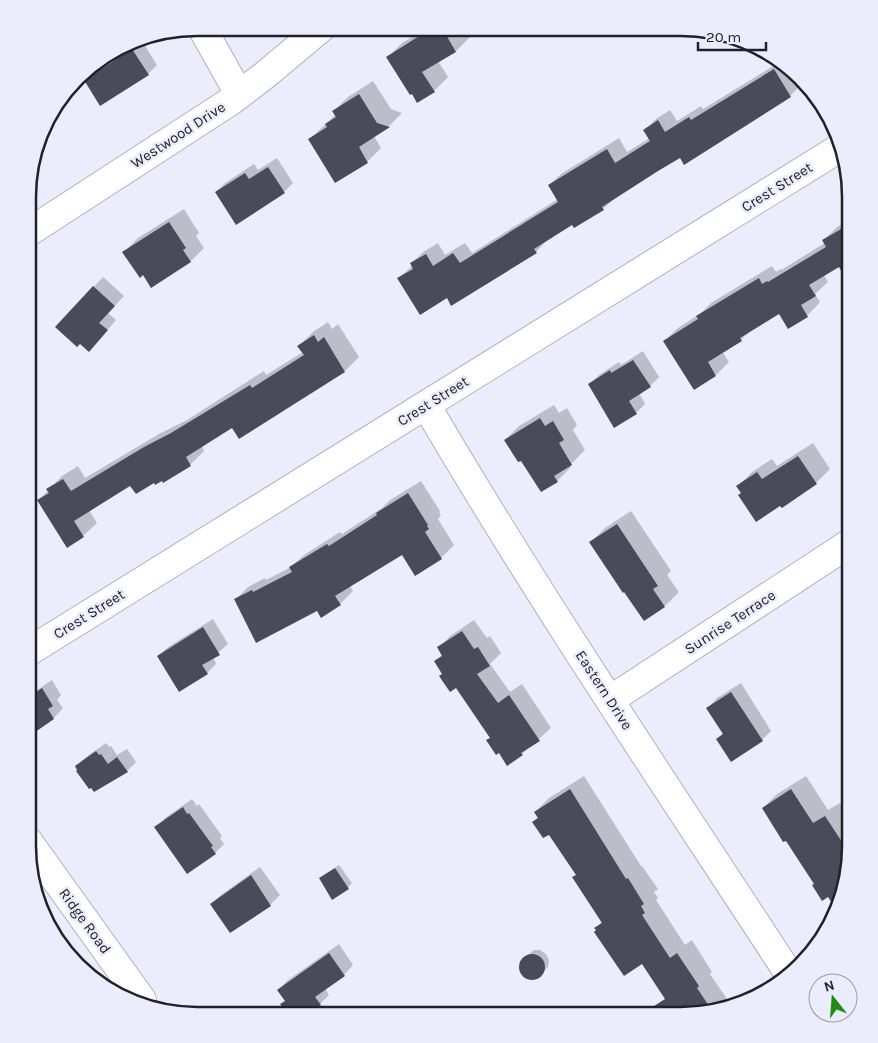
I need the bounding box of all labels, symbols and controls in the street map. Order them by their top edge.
scale bar [698,20,766,52]
text: 20 m [706,28,741,46]
street label: Westwood Drive [127,98,229,172]
street label: Crest Street [738,158,816,216]
street label: Crest Street [394,372,472,430]
street label: Crest Street [50,585,128,643]
street label: Sunrise Terrace [681,586,779,658]
street label: Eastern Drive [572,647,636,733]
street label: Ridge Road [55,885,115,957]
north arrow [808,973,858,1023]
text: N [822,976,837,996]

